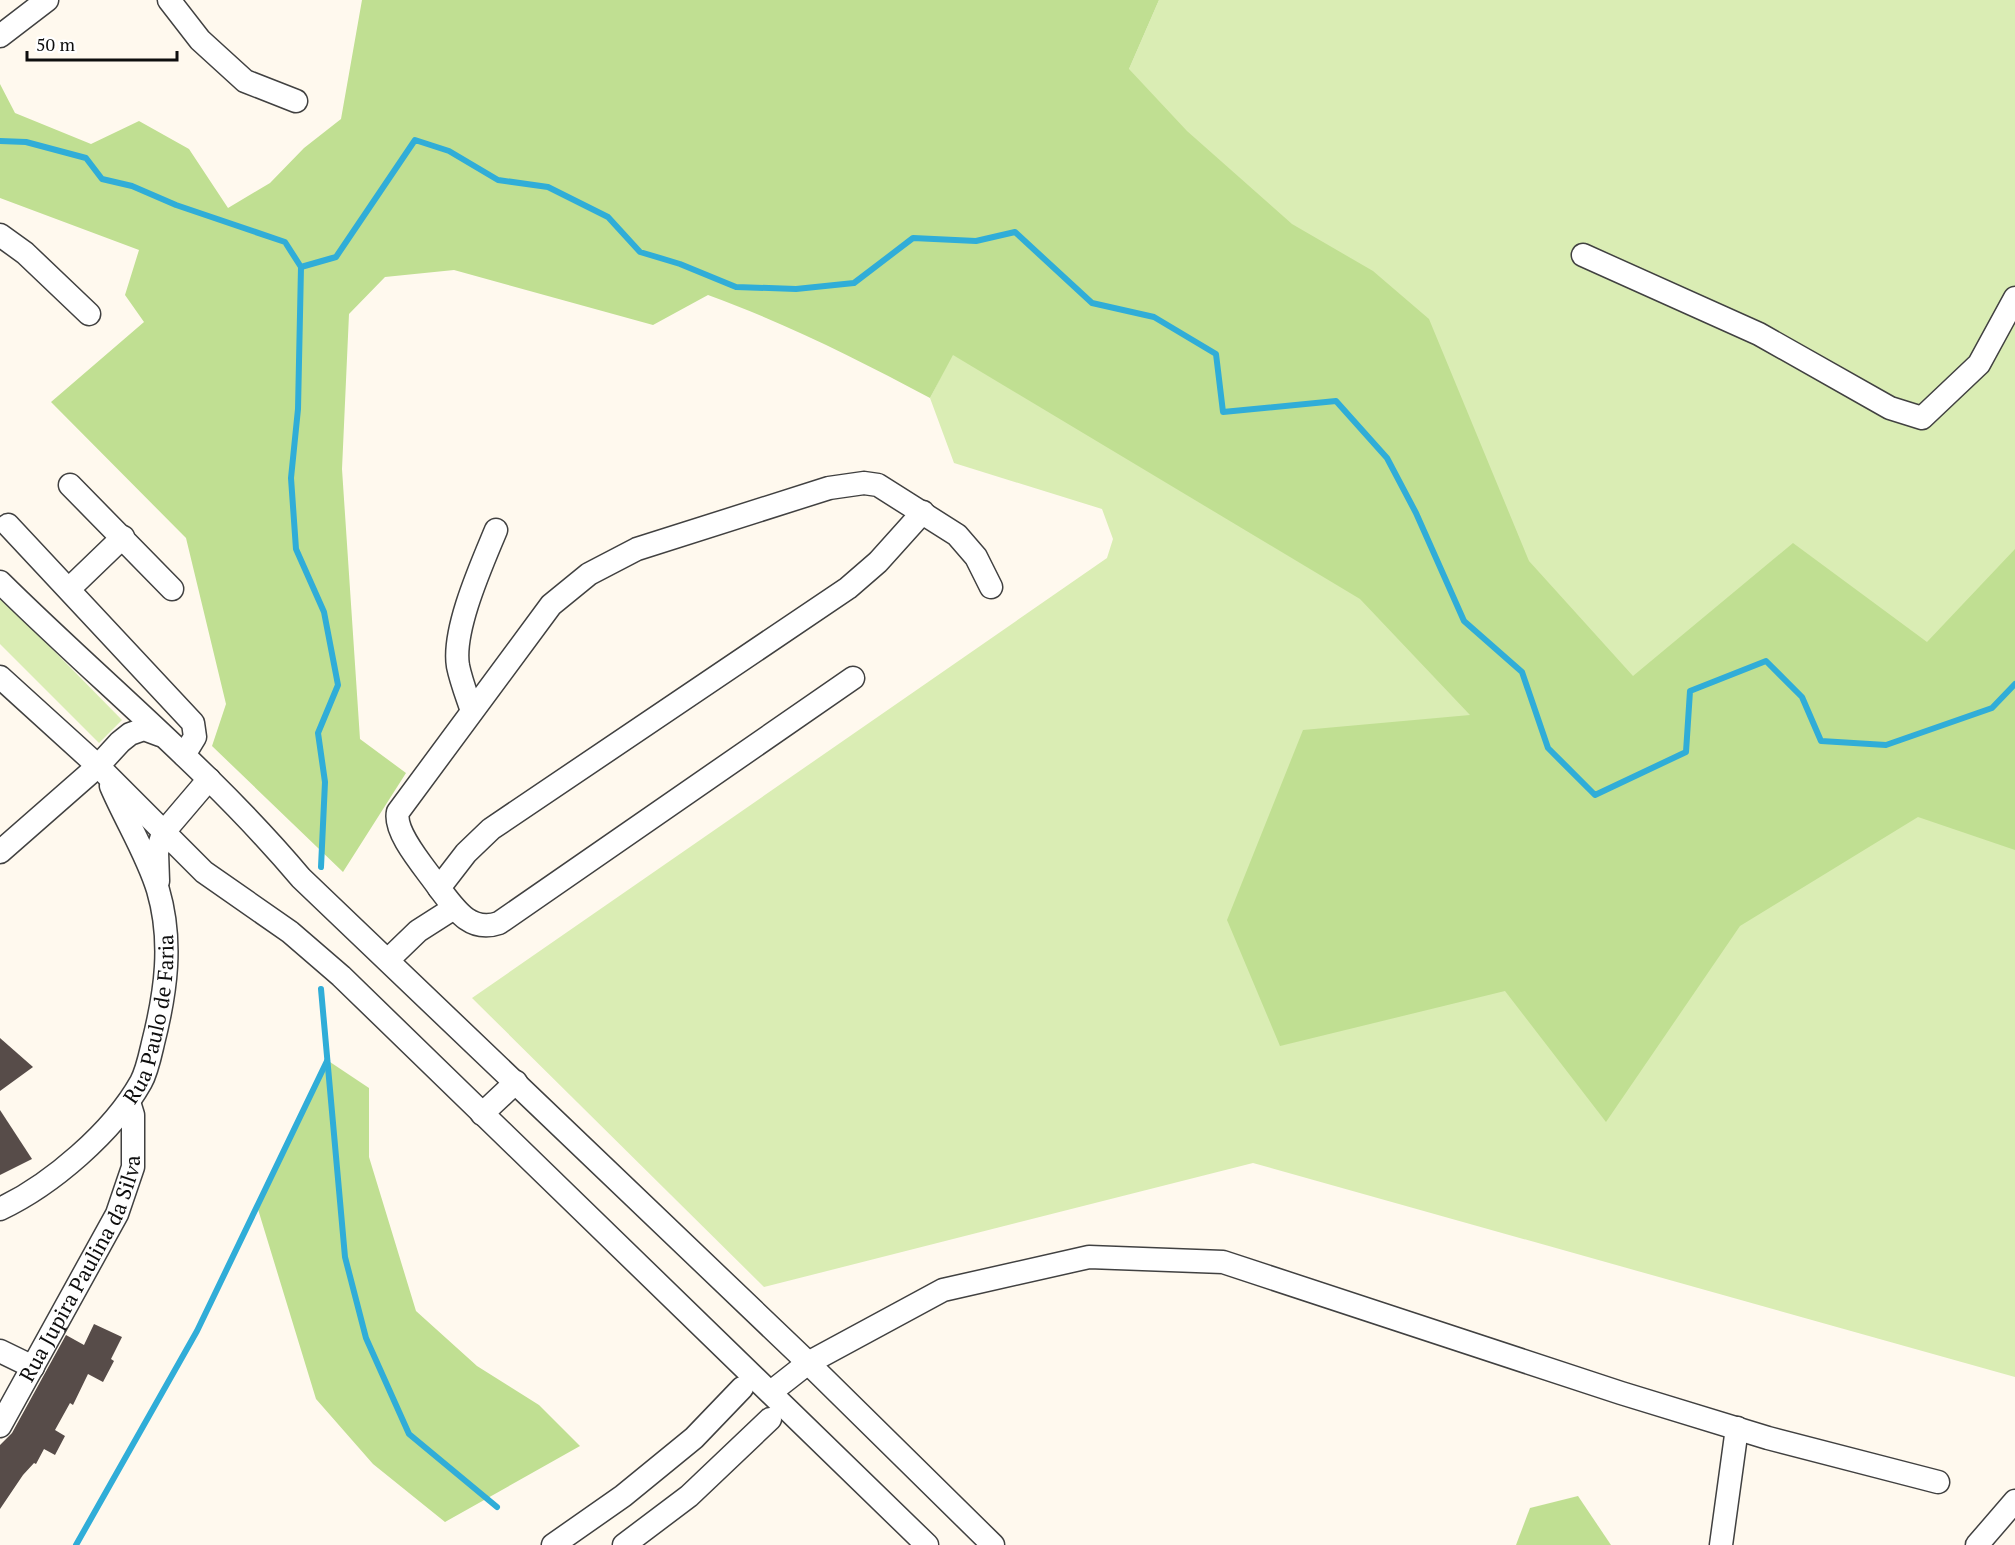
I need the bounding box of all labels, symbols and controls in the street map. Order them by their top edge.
scale bar [27,24,177,62]
text: 50 m [36,32,76,56]
street label: Rua Paulo de Faria [116,933,179,1109]
street label: Rua Jupira Paulina da Silva [12,1155,146,1386]

